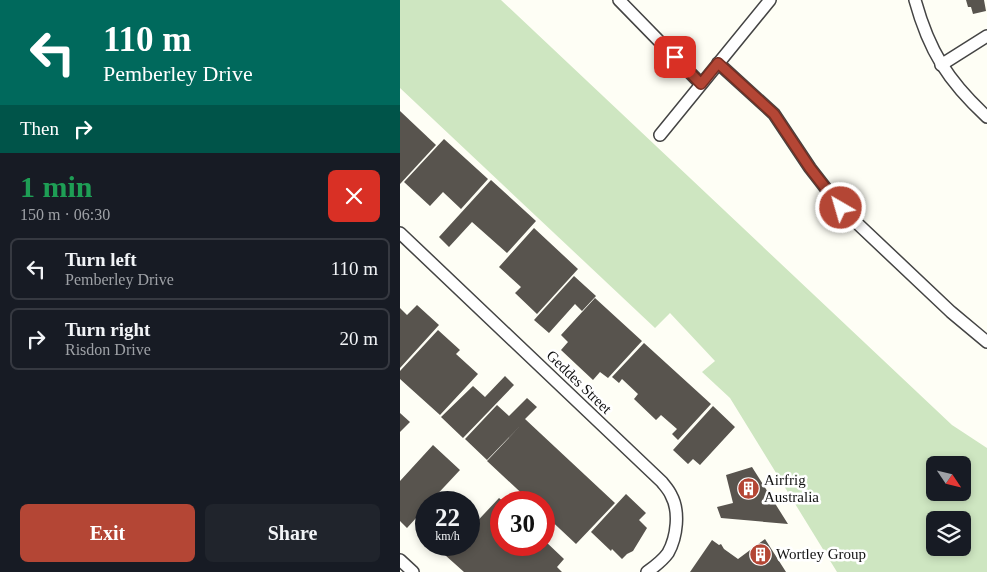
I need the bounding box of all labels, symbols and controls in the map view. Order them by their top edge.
icon: left [20,20,85,85]
text: 110 m [103,20,191,59]
pin [654,36,696,78]
icon: arrive [661,43,689,71]
text: Pemberley Drive [103,61,253,86]
icon: right [69,115,97,143]
text: Then [20,118,59,139]
text: 1 min [20,170,93,203]
button: close [328,170,380,222]
position arrow [814,181,866,233]
text: 150 m · 06:30 [20,206,110,223]
text: Turn left [65,249,137,270]
icon: left [22,255,50,283]
text: 110 m [331,258,378,279]
text: Pemberley Drive [65,271,174,288]
text: Turn right [65,319,150,340]
icon: right [22,325,50,353]
text: 20 m [339,328,378,349]
text: Risdon Drive [65,341,151,358]
street label: Geddes Street [543,347,615,417]
north arrow [926,456,971,501]
map controls [926,456,971,556]
place label: Airfrig Australia [764,472,819,505]
building icon: Airfrig Australia [736,477,760,501]
speed limit sign: 30 [490,491,555,556]
button: Exit [20,504,195,562]
button: Share [205,504,380,562]
text: 22 [435,504,460,531]
button: layers [926,511,971,556]
text: km/h [435,529,460,543]
building icon: Wortley Group [748,542,772,566]
place label: Wortley Group [776,546,866,562]

